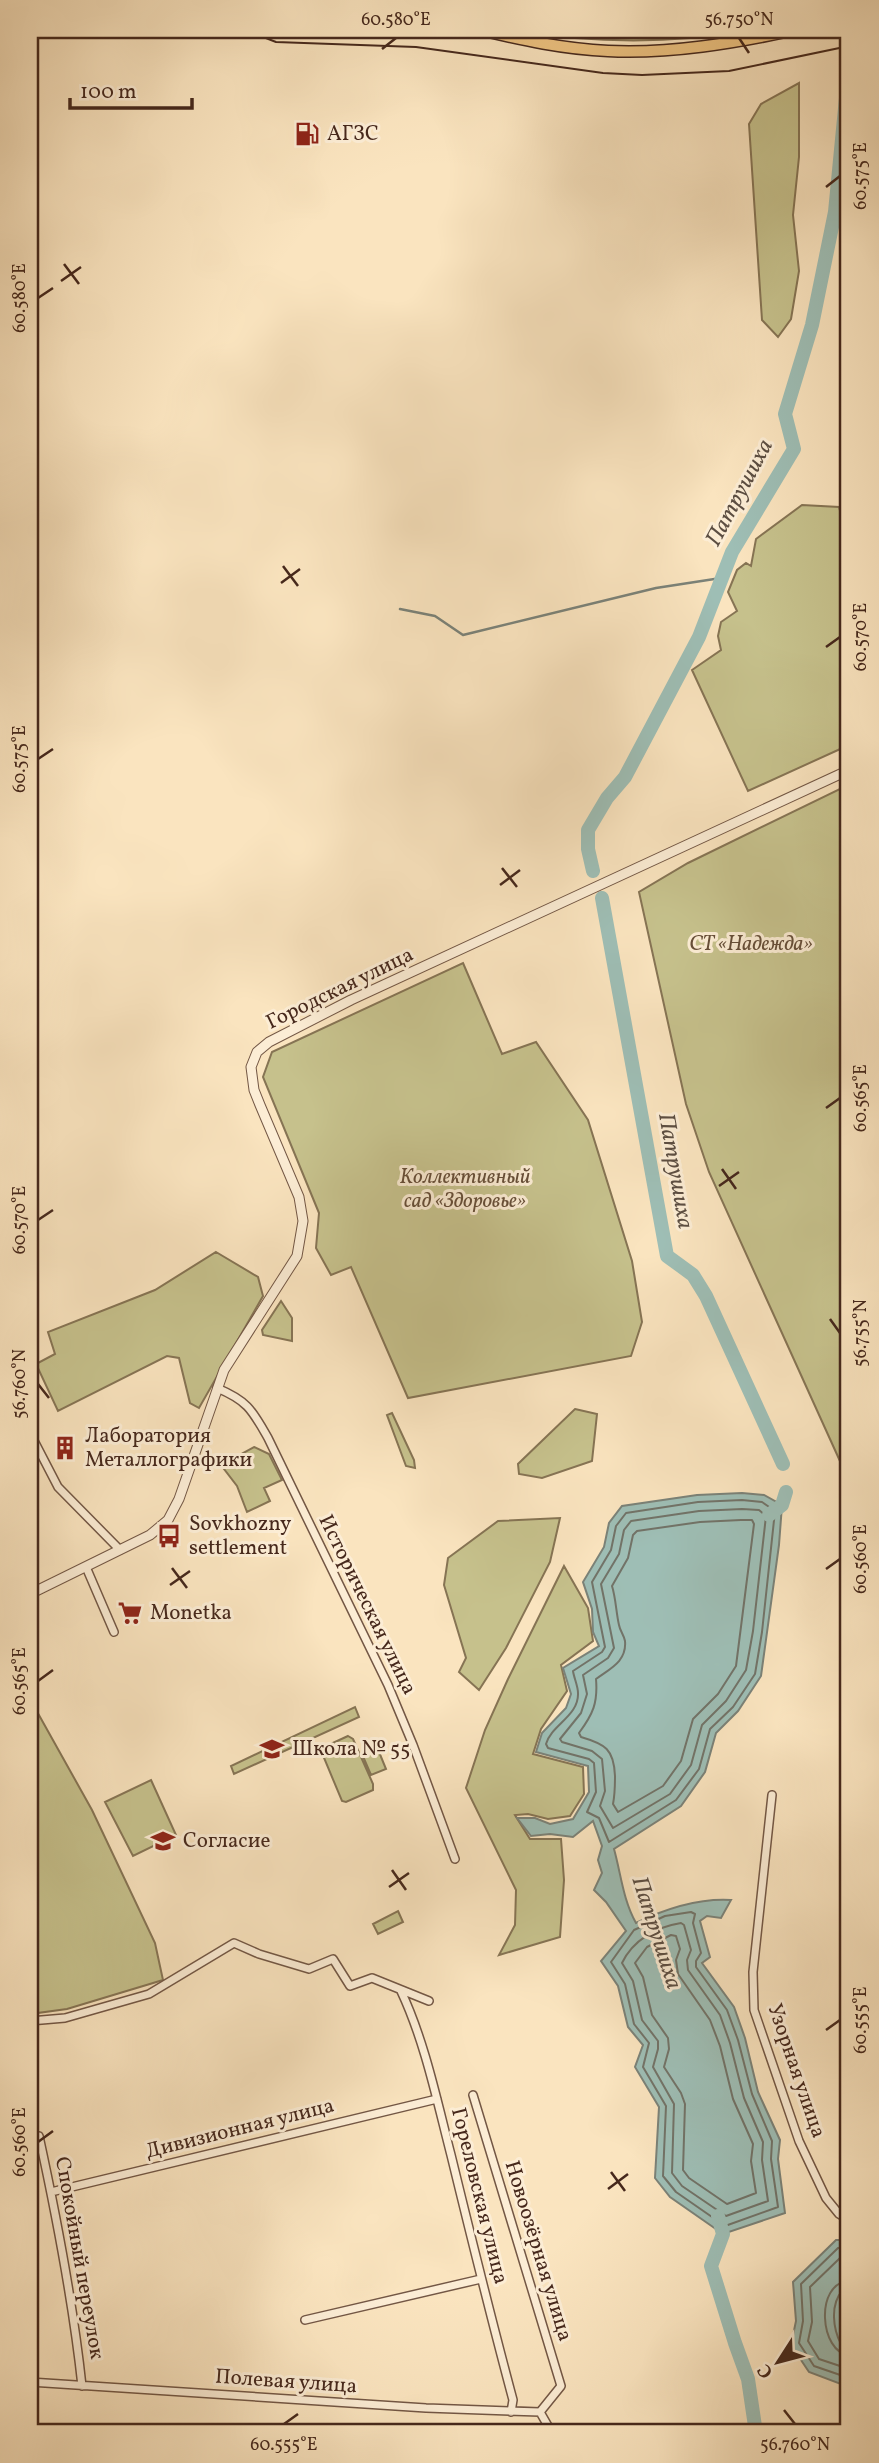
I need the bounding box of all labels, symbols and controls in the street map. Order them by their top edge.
text: 60.580°E [361,8,431,33]
text: 56.750°N [704,8,774,33]
scale bar [70,66,192,110]
text: 100 m [80,78,137,107]
fuel station icon: АГЗС [293,120,321,148]
place label: АГЗС [327,120,379,149]
text: 60.575°E [849,142,874,210]
text: 60.580°E [8,263,33,333]
water label: Патрушиха [698,434,782,552]
text: 60.570°E [849,603,874,671]
text: 60.575°E [8,725,33,793]
park label: СТ «Надежда» [689,930,813,959]
street label: Городская улица [261,941,419,1037]
text: 60.565°E [849,1064,874,1132]
water label: Патрушиха [649,1111,701,1231]
park label: Коллективный сад «Здоровье» [399,1163,531,1216]
text: 60.570°E [8,1186,33,1254]
text: 56.755°N [849,1299,874,1367]
text: 56.760°N [8,1349,33,1419]
place label: Лаборатория Металлографики [85,1422,252,1475]
building icon: Лаборатория Металлографики [51,1434,79,1462]
place label: Sovkhozny settlement [189,1510,292,1563]
street label: Историческая улица [311,1510,423,1700]
bus stop icon: Sovkhozny settlement [155,1522,183,1550]
text: 60.560°E [849,1524,874,1594]
supermarket icon: Monetka [116,1599,144,1627]
place label: Monetka [150,1599,232,1628]
text: 60.565°E [8,1647,33,1715]
school or university icon: Школа № 55 [258,1735,286,1763]
place label: Школа № 55 [292,1735,410,1764]
school or university icon: Согласие [149,1827,177,1855]
place label: Согласие [183,1827,271,1856]
water label: Патрушиха [623,1872,689,1994]
text: 60.555°E [849,1986,874,2054]
street label: Узорная улица [759,2000,833,2142]
street label: Дивизионная улица [143,2092,337,2166]
street label: Гореловская улица [443,2105,515,2287]
text: 60.560°E [8,2107,33,2177]
street label: Спокойный переулок [47,2155,111,2361]
street label: Новоозёрная улица [497,2157,579,2345]
north arrow [742,2326,812,2396]
text: С [752,2358,780,2383]
street label: Полевая улица [214,2363,358,2401]
text: 60.555°E [250,2433,318,2458]
text: 56.760°N [760,2433,830,2458]

